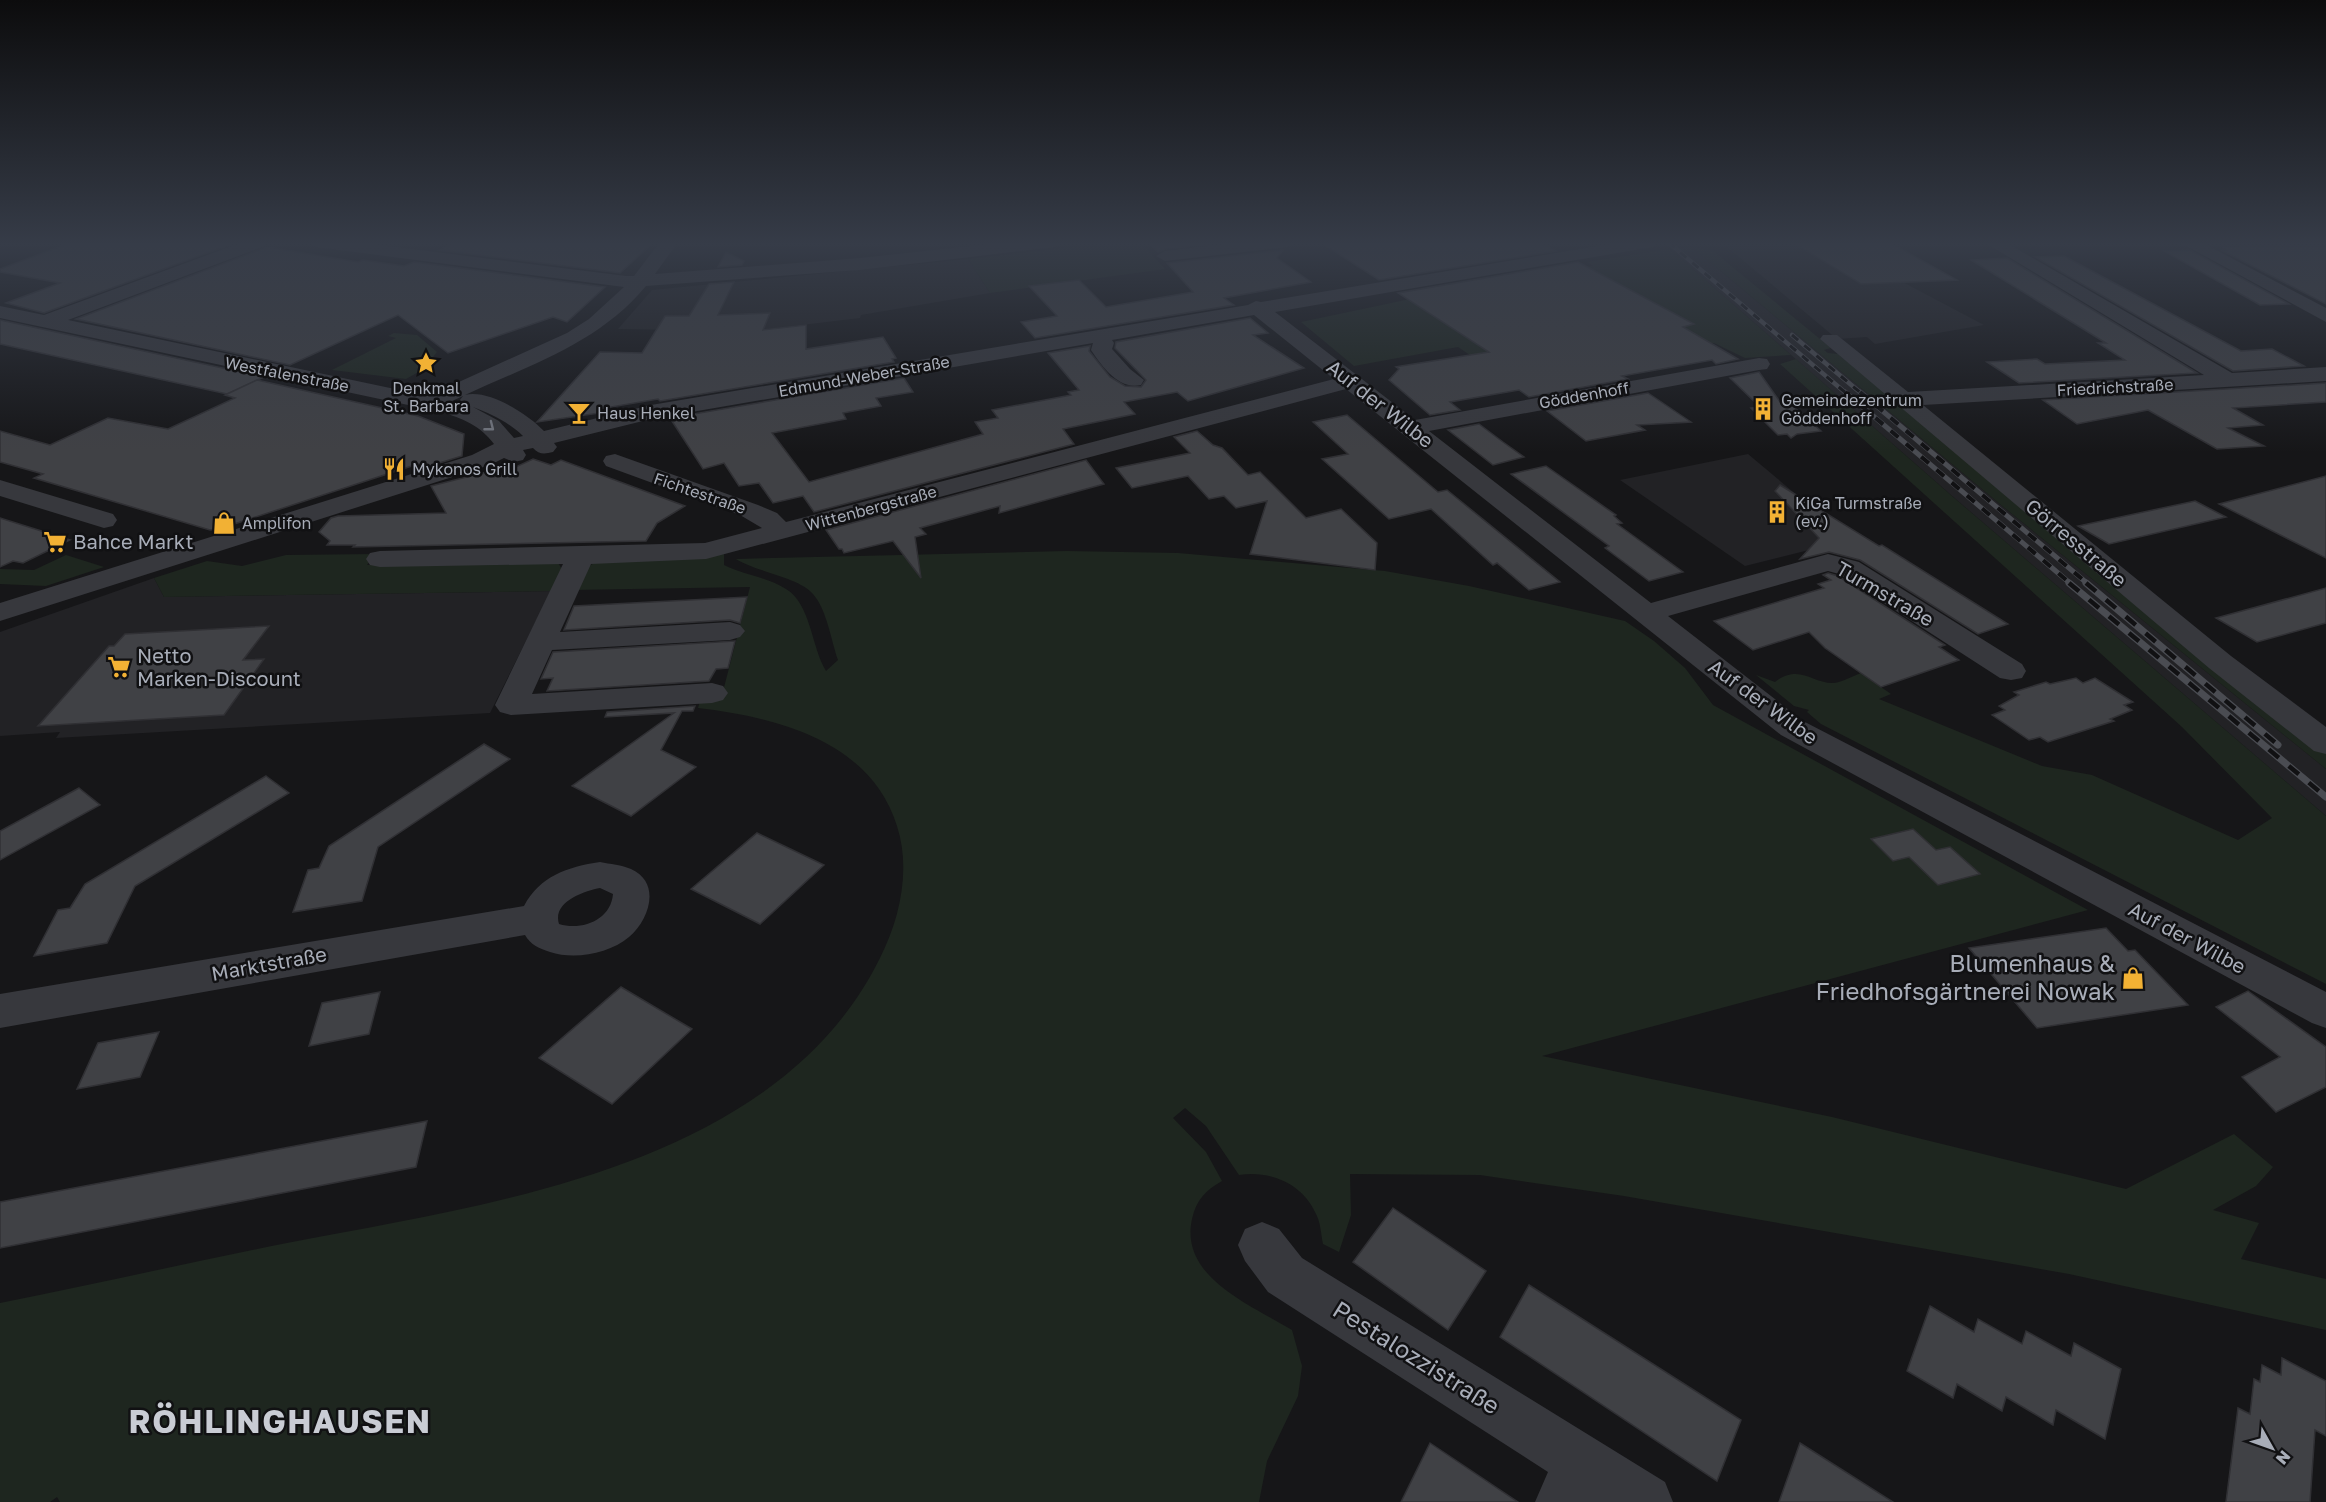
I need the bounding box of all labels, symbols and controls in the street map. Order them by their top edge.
place icon: Denkmal St. Barbara [413,350,439,376]
street label: Edmund-Weber-Straße [777,351,951,401]
street label: Westfalenstraße [223,352,351,396]
street label: Auf der Wilbe [1322,354,1439,452]
street label: Friedrichstraße [2056,374,2174,400]
street label: Göddenhoff [1538,377,1631,413]
place label: Denkmal St. Barbara [383,378,469,416]
place label: Gemeindezentrum Göddenhoff [1781,390,1922,428]
building icon: Gemeindezentrum Göddenhoff [1750,396,1776,422]
bar icon: Haus Henkel [566,400,592,426]
place label: Haus Henkel [597,403,695,423]
one-way arrow [483,420,494,431]
restaurant icon: Mykonos Grill [381,456,407,482]
place label: Mykonos Grill [412,459,517,479]
street label: Fichtestraße [651,468,749,518]
street label: Wittenbergstraße [803,481,939,535]
place label: KiGa Turmstraße (ev.) [1795,493,1922,531]
street label: Görresstraße [2021,493,2132,591]
building icon: KiGa Turmstraße (ev.) [1764,499,1790,525]
shop icon: Amplifon [211,510,237,536]
place label: Amplifon [242,513,311,533]
supermarket icon: Bahce Markt [42,529,68,555]
place label: Bahce Markt [73,529,194,553]
street label: Turmstraße [1832,556,1939,631]
place label: Netto Marken-Discount [137,643,301,690]
supermarket icon: Netto Marken-Discount [106,654,132,680]
street label: Auf der Wilbe [1704,654,1823,749]
street label: Auf der Wilbe [2125,896,2250,978]
street label: Marktstraße [209,941,328,985]
place label: Blumenhaus & Friedhofsgärtnerei Nowak [1815,948,2115,1005]
shop icon: Blumenhaus & Friedhofsgärtnerei Nowak [2120,965,2146,991]
street label: Pestalozzistraße [1328,1294,1506,1420]
district label: RÖHLINGHAUSEN [129,1402,432,1440]
north arrow [2242,1418,2302,1478]
text: N [2272,1447,2295,1469]

